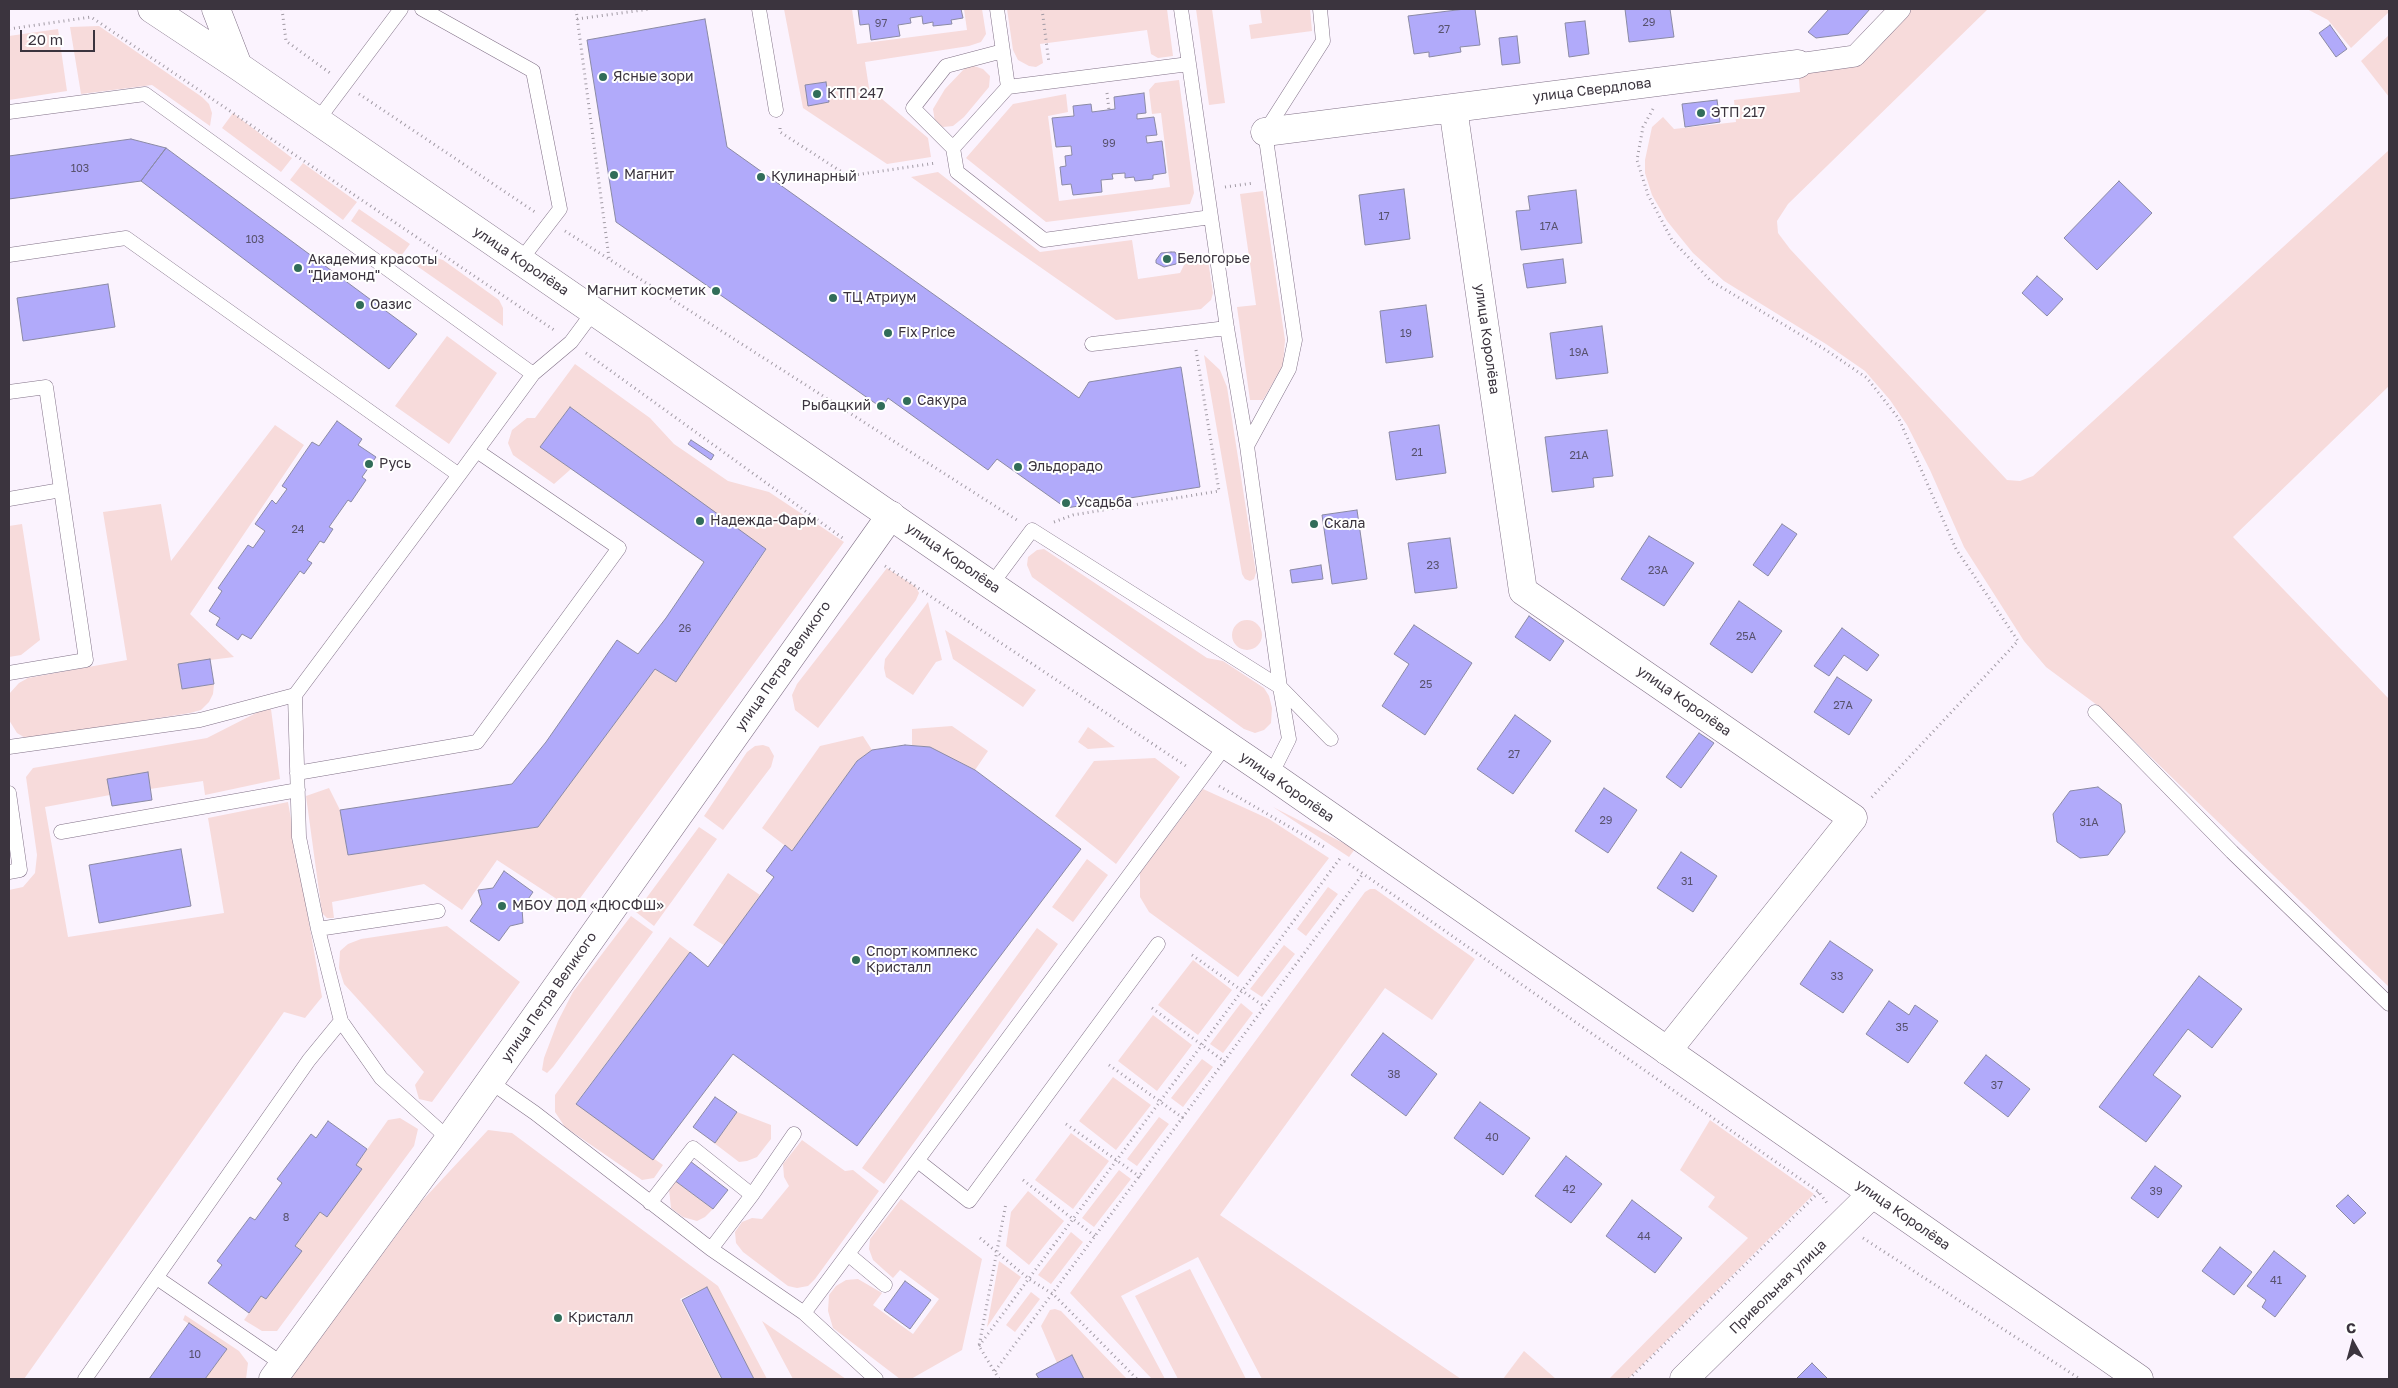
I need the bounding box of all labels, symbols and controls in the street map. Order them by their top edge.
house number: 29 [1642,16,1656,30]
house number: 97 [875,17,887,31]
scale bar [22,20,98,52]
house number: 27 [1438,23,1450,37]
text: 20 m [28,30,63,48]
place label: Ясные зори [613,69,693,85]
marker: Ясные зори [597,71,609,83]
street label: улица Свердлова [1532,74,1652,106]
place label: КТП 247 [827,86,884,102]
marker: КТП 247 [811,88,823,100]
place label: ЭТП 217 [1711,105,1765,121]
marker: ЭТП 217 [1695,107,1707,119]
house number: 99 [1102,137,1116,151]
house number: 103 [71,162,89,176]
place label: Магнит [624,167,674,183]
marker: Магнит [608,169,620,181]
place label: Кулинарный [771,169,857,185]
marker: Кулинарный [755,171,767,183]
house number: 17 [1378,210,1390,224]
house number: 17А [1540,220,1558,234]
street label: улица Королёва [470,223,572,299]
house number: 103 [246,233,264,247]
place label: Белогорье [1177,251,1250,267]
place label: Академия красоты "Диамонд" [308,252,437,284]
marker: Белогорье [1161,253,1173,265]
marker: Академия красоты "Диамонд" [292,262,304,274]
place label: Магнит косметик [587,283,706,299]
street label: улица Королёва [1471,283,1503,395]
marker: Магнит косметик [710,285,722,297]
place label: ТЦ Атриум [843,290,916,306]
marker: ТЦ Атриум [827,292,839,304]
place label: Оазис [370,297,412,313]
marker: Оазис [354,299,366,311]
place label: Fix Price [898,325,955,341]
marker: Fix Price [882,327,894,339]
house number: 19 [1400,327,1412,341]
house number: 19А [1569,346,1589,360]
place label: Сакура [917,393,967,409]
marker: Сакура [901,395,913,407]
place label: Рыбацкий [802,398,871,414]
marker: Рыбацкий [875,400,887,412]
house number: 21 [1411,446,1423,460]
house number: 21А [1569,449,1589,463]
place label: Русь [379,456,411,472]
marker: Русь [363,458,375,470]
place label: Эльдорадо [1028,459,1103,475]
marker: Эльдорадо [1012,461,1024,473]
place label: Усадьба [1076,495,1132,511]
marker: Усадьба [1060,497,1072,509]
place label: Надежда-Фарм [710,513,817,529]
marker: Надежда-Фарм [694,515,706,527]
place label: Скала [1324,516,1365,532]
marker: Скала [1308,518,1320,530]
street label: улица Королёва [903,519,1003,597]
house number: 24 [291,523,305,537]
house number: 23 [1427,559,1439,573]
house number: 23А [1648,564,1668,578]
street label: улица Петра Великого [732,598,834,734]
house number: 26 [678,622,692,636]
house number: 25А [1736,630,1756,644]
street label: улица Королёва [1634,662,1734,740]
house number: 25 [1420,678,1432,692]
house number: 27А [1833,699,1853,713]
street label: улица Королёва [1237,748,1337,826]
house number: 27 [1508,748,1520,762]
house number: 29 [1599,814,1613,828]
house number: 31А [2079,816,2099,830]
house number: 31 [1681,875,1693,889]
place label: МБОУ ДОД «ДЮСФШ» [512,898,664,914]
marker: МБОУ ДОД «ДЮСФШ» [496,900,508,912]
street label: улица Петра Великого [498,929,600,1065]
place label: Спорт комплекс Кристалл [866,944,978,976]
marker: Спорт комплекс Кристалл [850,954,862,966]
house number: 33 [1831,970,1843,984]
house number: 35 [1896,1021,1908,1035]
house number: 38 [1387,1068,1401,1082]
house number: 37 [1991,1079,2003,1093]
house number: 40 [1485,1131,1499,1145]
street label: улица Королёва [1853,1176,1953,1254]
house number: 42 [1562,1183,1576,1197]
house number: 39 [2149,1185,2163,1199]
house number: 8 [283,1211,289,1225]
house number: 44 [1637,1230,1651,1244]
street label: Привольная улица [1726,1236,1830,1338]
house number: 41 [2270,1274,2282,1288]
place label: Кристалл [568,1310,633,1326]
marker: Кристалл [552,1312,564,1324]
north arrow [2328,1318,2378,1368]
text: С [2345,1319,2357,1337]
house number: 10 [189,1348,201,1362]

